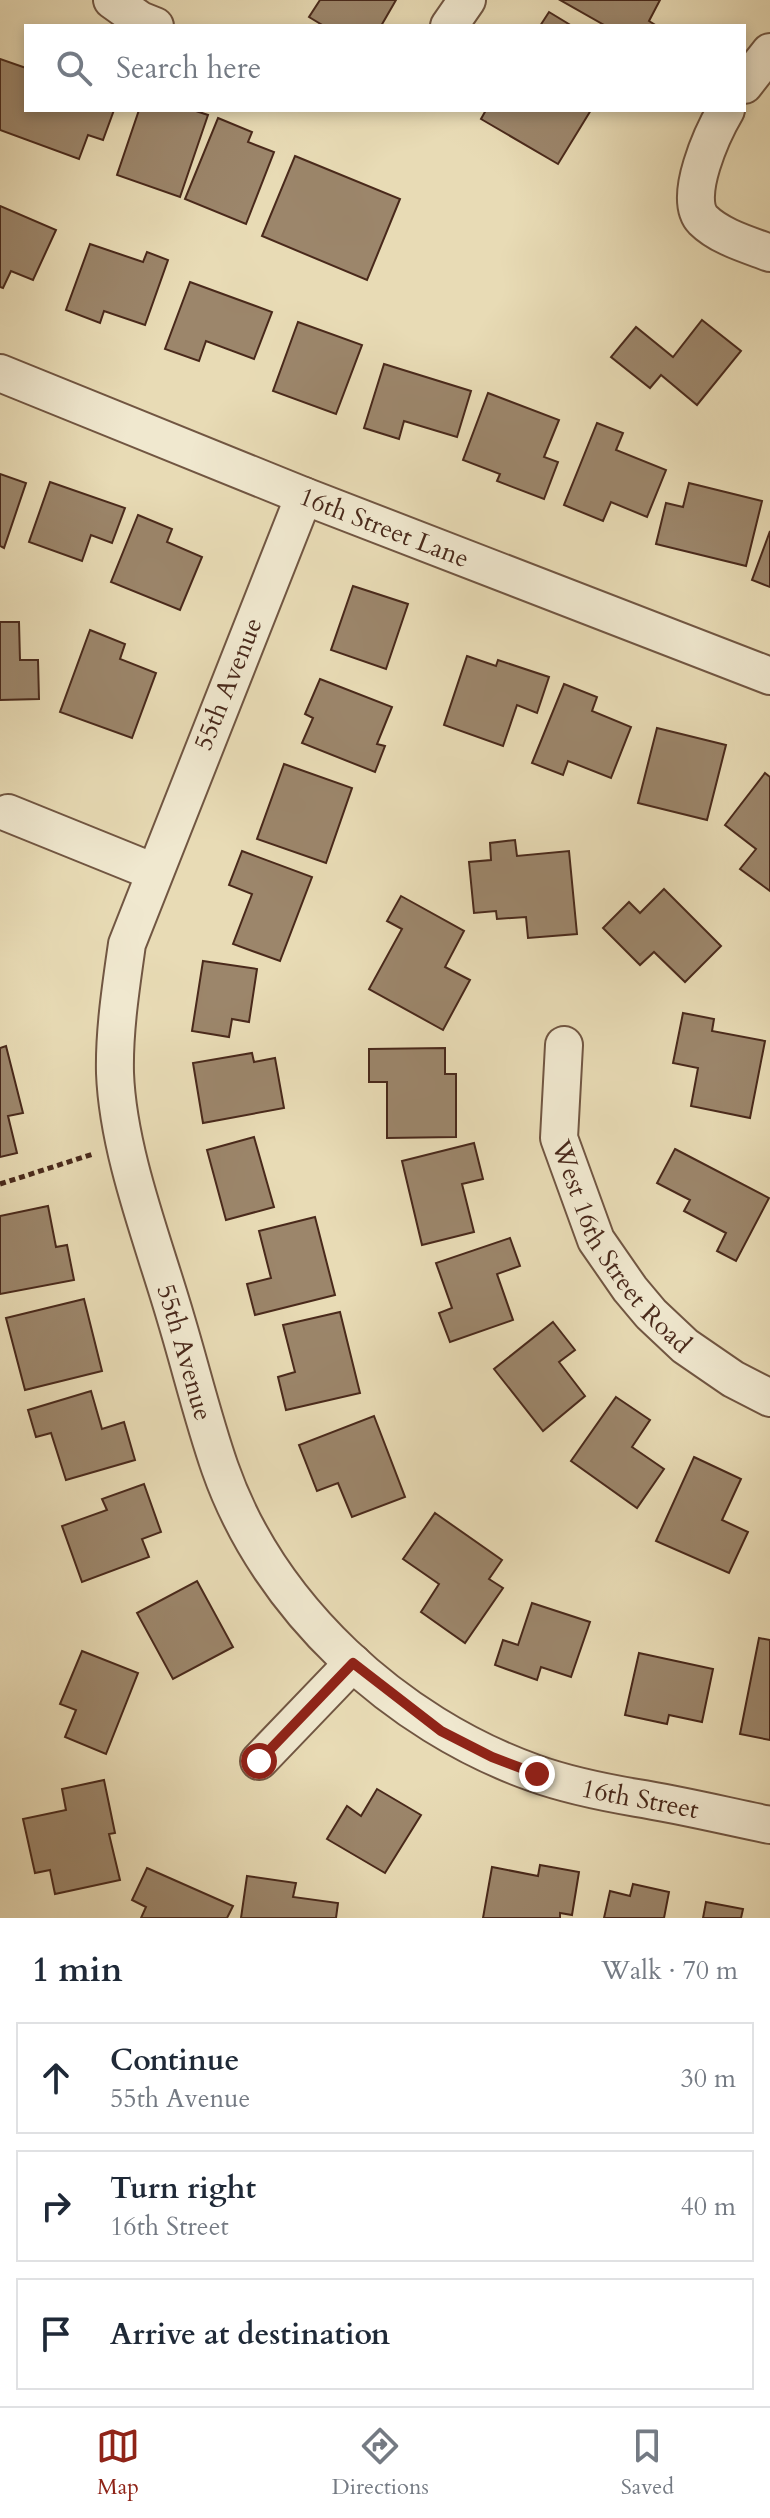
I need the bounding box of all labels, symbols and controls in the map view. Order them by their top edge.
search box [24,24,746,112]
icon: search [52,46,96,90]
text: Search here [116,48,261,89]
street label: 16th Street Lane [294,478,474,576]
street label: 55th Avenue [185,612,271,756]
street label: West 16th Street Road [543,1134,699,1361]
street label: 55th Avenue [149,1280,221,1425]
route start [241,1743,277,1779]
route end [519,1756,555,1792]
street label: 16th Street [578,1770,702,1827]
text: 1 min [32,1947,123,1993]
text: Walk · 70 m [601,1953,738,1988]
text: Continue [110,2040,239,2081]
icon: ahead [34,2056,78,2100]
text: 30 m [680,2061,736,2096]
text: 55th Avenue [110,2081,250,2116]
text: Turn right [110,2168,256,2209]
icon: right [34,2184,78,2228]
text: 40 m [680,2189,736,2224]
text: 16th Street [110,2209,229,2244]
icon: arrive [34,2312,78,2356]
text: Arrive at destination [110,2314,390,2355]
tab: Map [96,2424,140,2502]
tab: Directions [332,2424,429,2502]
tab: Saved [621,2424,674,2502]

